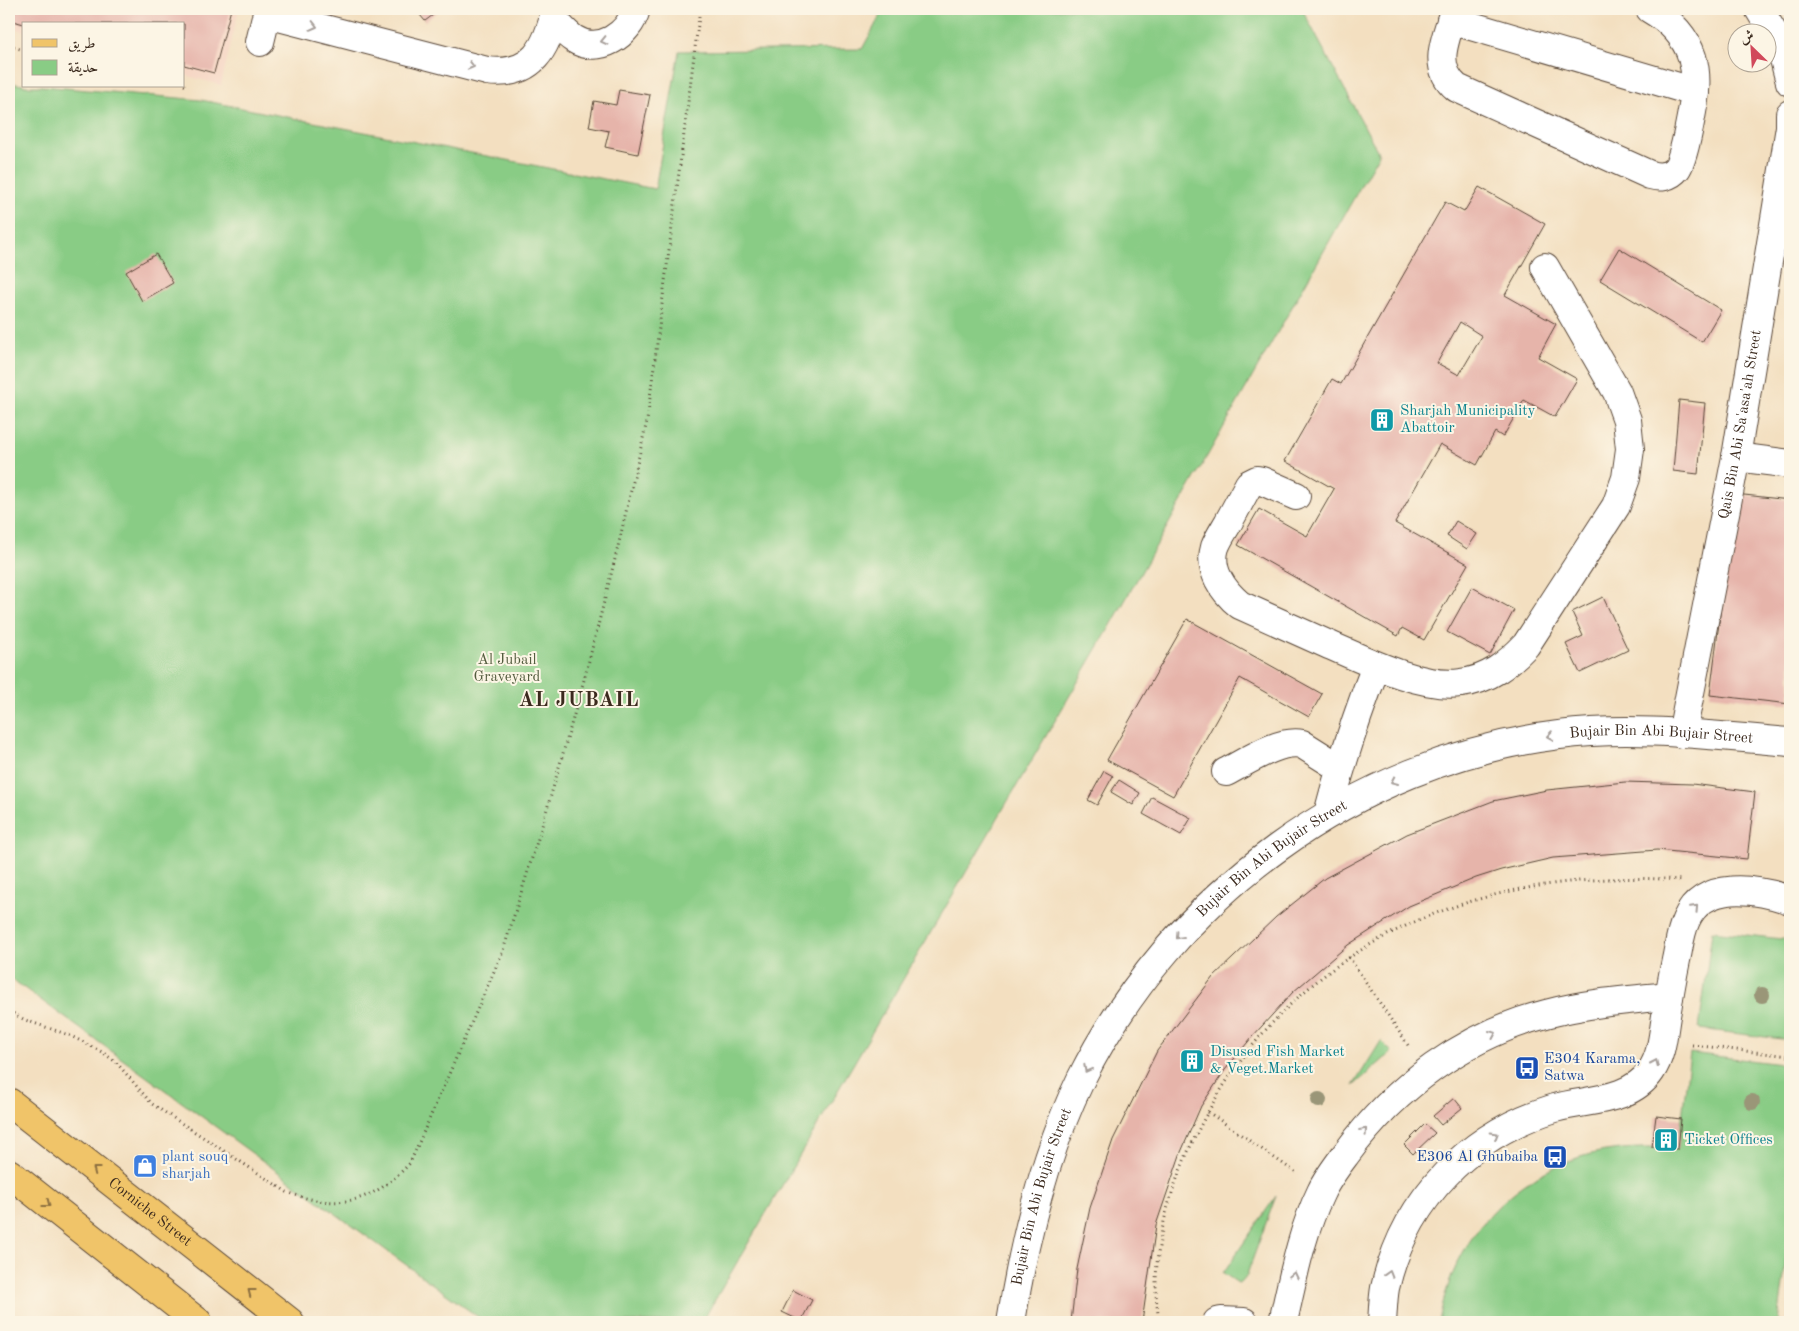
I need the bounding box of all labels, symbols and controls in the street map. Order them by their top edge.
one-way arrow [309,20,318,31]
legend [22,22,185,88]
north arrow [1726,22,1776,72]
text: ش [1738,28,1756,46]
one-way arrow [600,35,609,46]
text: طريق [68,37,95,53]
text: حديقة [68,61,98,76]
one-way arrow [467,61,475,71]
street label: Qais Bin Abi Sa'asa'ah Street [1717,329,1764,520]
place label: Sharjah Municipality Abattoir [1400,404,1535,436]
building icon: Sharjah Municipality Abattoir [1369,407,1395,433]
park label: Al Jubail Graveyard [474,653,541,685]
district label: AL JUBAIL [519,691,639,711]
street label: Bujair Bin Abi Bujair Street [1569,723,1754,746]
one-way arrow [1545,731,1554,741]
one-way arrow [1390,774,1399,785]
street label: Bujair Bin Abi Bujair Street [1194,798,1349,920]
one-way arrow [1689,905,1698,914]
one-way arrow [1176,931,1185,940]
one-way arrow [1488,1029,1497,1040]
place label: Disused Fish Market & Veget.Market [1210,1045,1345,1077]
building icon: Disused Fish Market & Veget.Market [1179,1048,1205,1074]
place label: E304 Karama, Satwa [1544,1052,1640,1084]
bus stop icon: E304 Karama, Satwa [1514,1055,1540,1081]
one-way arrow [1648,1059,1659,1068]
one-way arrow [1083,1064,1093,1073]
street label: Bujair Bin Abi Bujair Street [1010,1106,1074,1287]
one-way arrow [1358,1127,1367,1136]
building icon: Ticket Offices [1653,1127,1679,1153]
one-way arrow [1490,1131,1499,1141]
place label: Ticket Offices [1684,1133,1773,1148]
bus stop icon: E306 Al Ghubaiba [1542,1144,1568,1170]
place label: plant souq sharjah [162,1150,229,1182]
place label: E306 Al Ghubaiba [1416,1150,1539,1165]
shop icon: plant souq sharjah [132,1153,158,1179]
one-way arrow [93,1168,102,1176]
street label: Corniche Street [105,1175,195,1250]
one-way arrow [41,1198,50,1206]
one-way arrow [1288,1270,1299,1279]
one-way arrow [1384,1271,1394,1279]
one-way arrow [248,1290,257,1298]

